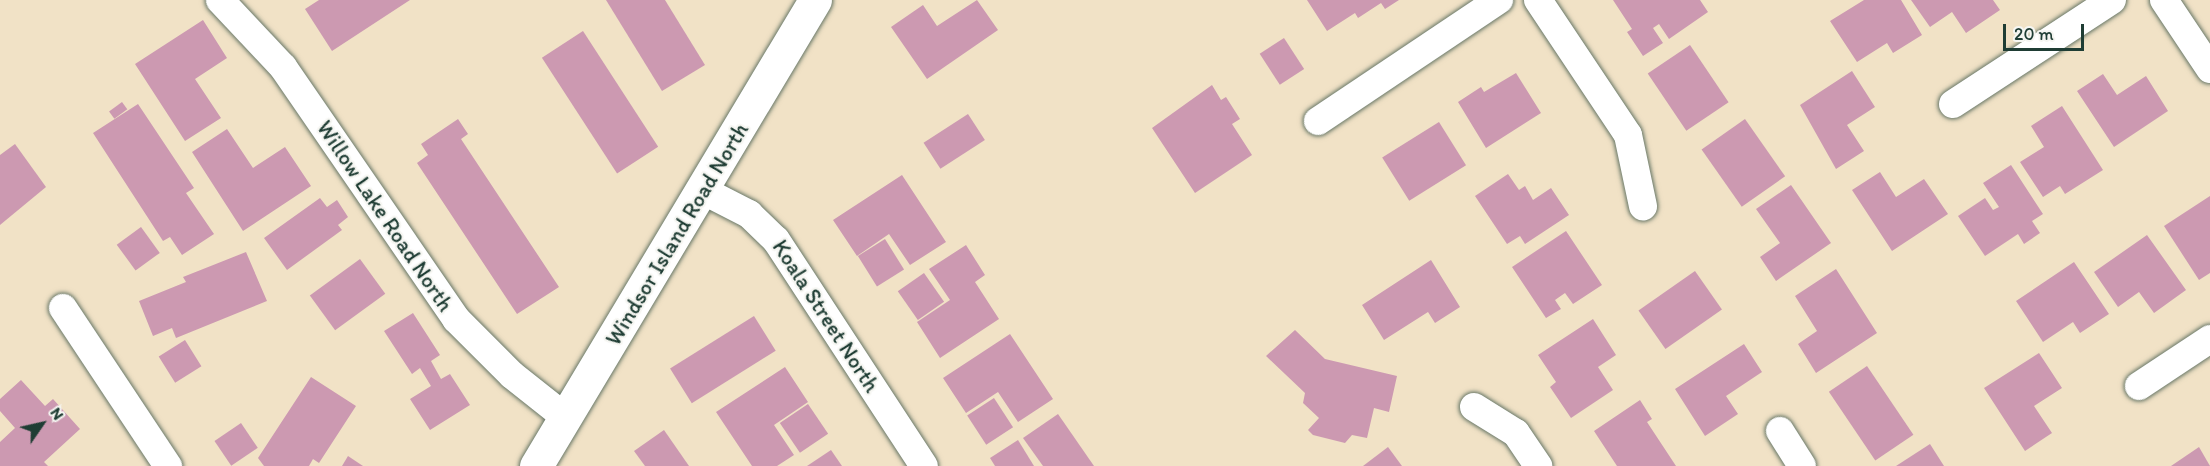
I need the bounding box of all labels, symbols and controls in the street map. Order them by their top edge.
scale bar [2006,12,2087,50]
text: 20 m [2014,23,2054,45]
street label: Willow Lake Road North [311,116,459,316]
street label: Windsor Island Road North [600,118,754,350]
street label: Koala Street North [767,235,885,397]
north arrow [12,394,72,454]
text: N [46,404,68,423]

